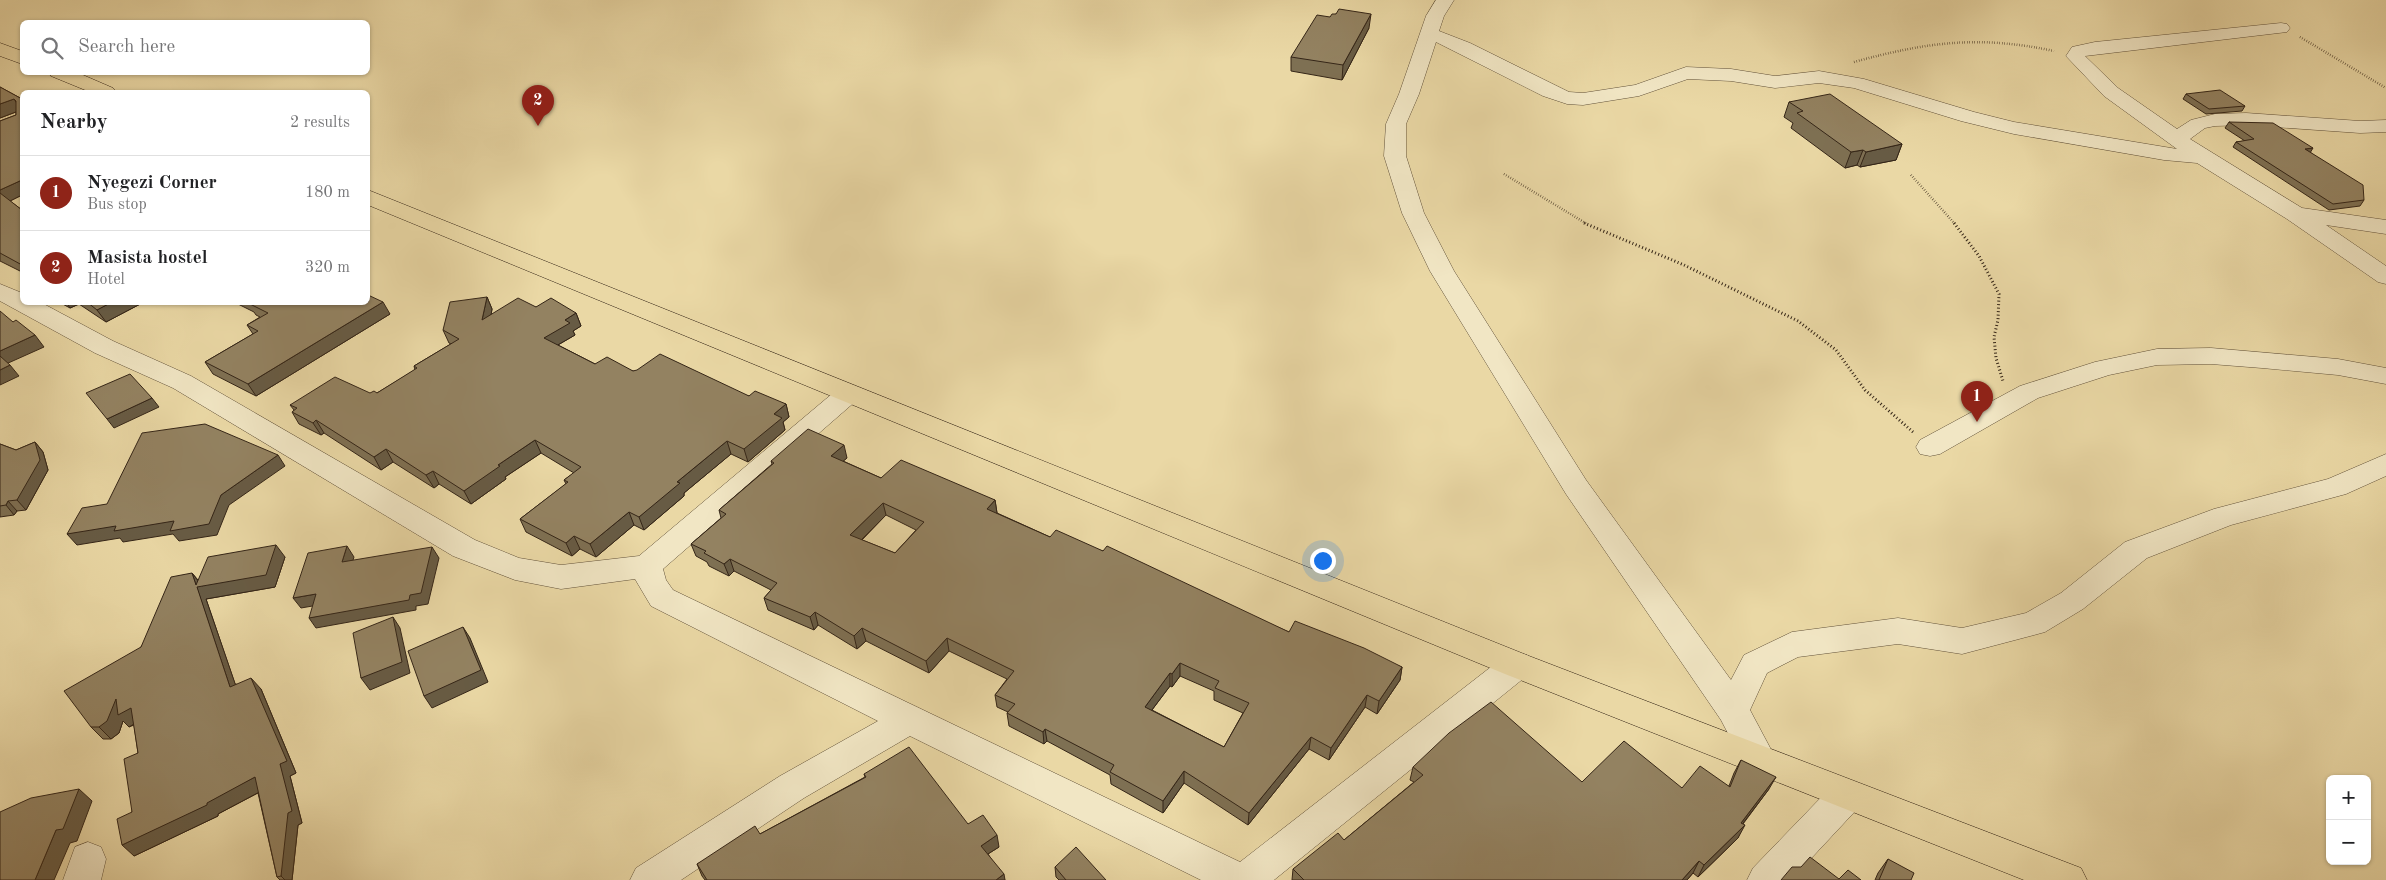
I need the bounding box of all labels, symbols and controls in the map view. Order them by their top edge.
search box [20,20,370,75]
icon: search [38,34,66,62]
text: Search here [78,38,175,57]
pin: 2 [522,85,554,126]
text: Nearby [40,112,108,133]
text: 2 results [290,115,350,131]
text: Nyegezi Corner [87,174,217,193]
text: 1 [51,185,61,201]
text: 180 m [305,185,350,201]
text: Bus stop [87,197,147,213]
text: Masista hostel [87,249,208,268]
text: 2 [51,260,61,276]
text: 320 m [305,260,350,276]
text: Hotel [87,272,125,288]
pin: 1 [1961,381,1993,422]
your location [1310,548,1336,574]
map controls [2326,775,2371,865]
button: + [2326,775,2371,820]
button: − [2326,820,2371,865]

